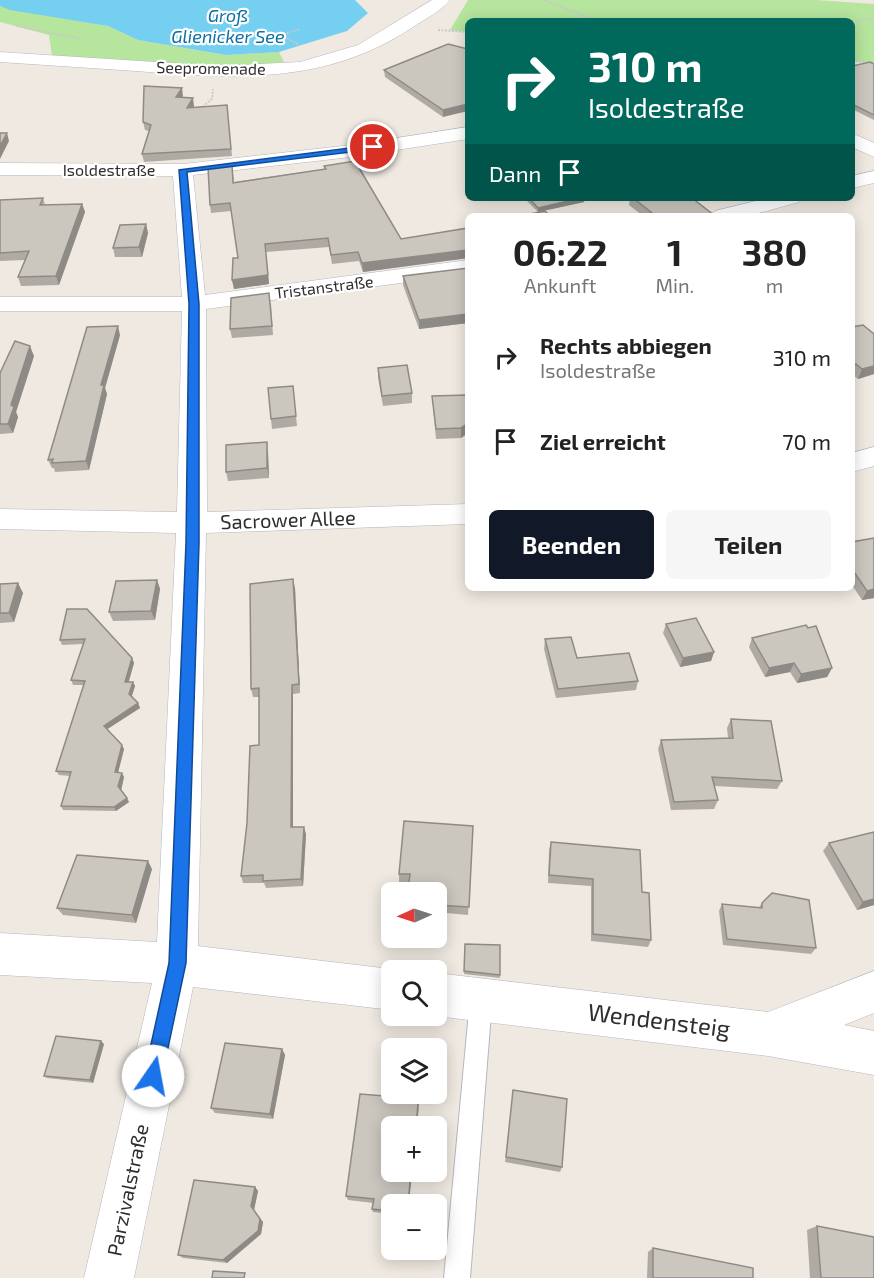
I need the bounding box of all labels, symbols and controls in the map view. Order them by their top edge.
water label: Groß Glienicker See [171,4,285,47]
text: 310 m [588,40,703,90]
icon: right [489,42,567,120]
street label: Seepromenade [156,57,266,78]
text: Isoldestraße [588,91,745,123]
pin [347,121,398,172]
icon: arrive [356,130,389,163]
icon: arrive [553,156,586,189]
street label: Isoldestraße [63,160,155,179]
text: Dann [489,160,541,186]
text: 06:22 [513,230,608,273]
text: 1 [667,230,683,273]
text: 380 [742,230,807,273]
street label: Tristanstraße [273,271,374,302]
text: Ankunft [524,273,596,297]
text: Min. [655,273,694,297]
text: m [766,273,783,297]
text: Rechts abbiegen [540,332,712,358]
icon: right [489,341,522,374]
text: 310 m [773,344,831,370]
text: Isoldestraße [540,358,656,382]
icon: arrive [489,425,522,458]
text: Ziel erreicht [540,428,666,454]
text: 70 m [782,428,831,454]
street label: Sacrower Allee [220,505,356,533]
button: Beenden [489,510,654,579]
button: Teilen [666,510,831,579]
north arrow [381,882,447,948]
map controls [381,882,447,1260]
button: search [381,960,447,1026]
street label: Wendensteig [586,996,732,1043]
button: layers [381,1038,447,1104]
position arrow [121,1044,185,1108]
button: + [381,1116,447,1182]
street label: Parzivalstraße [101,1122,153,1258]
button: − [381,1194,447,1260]

